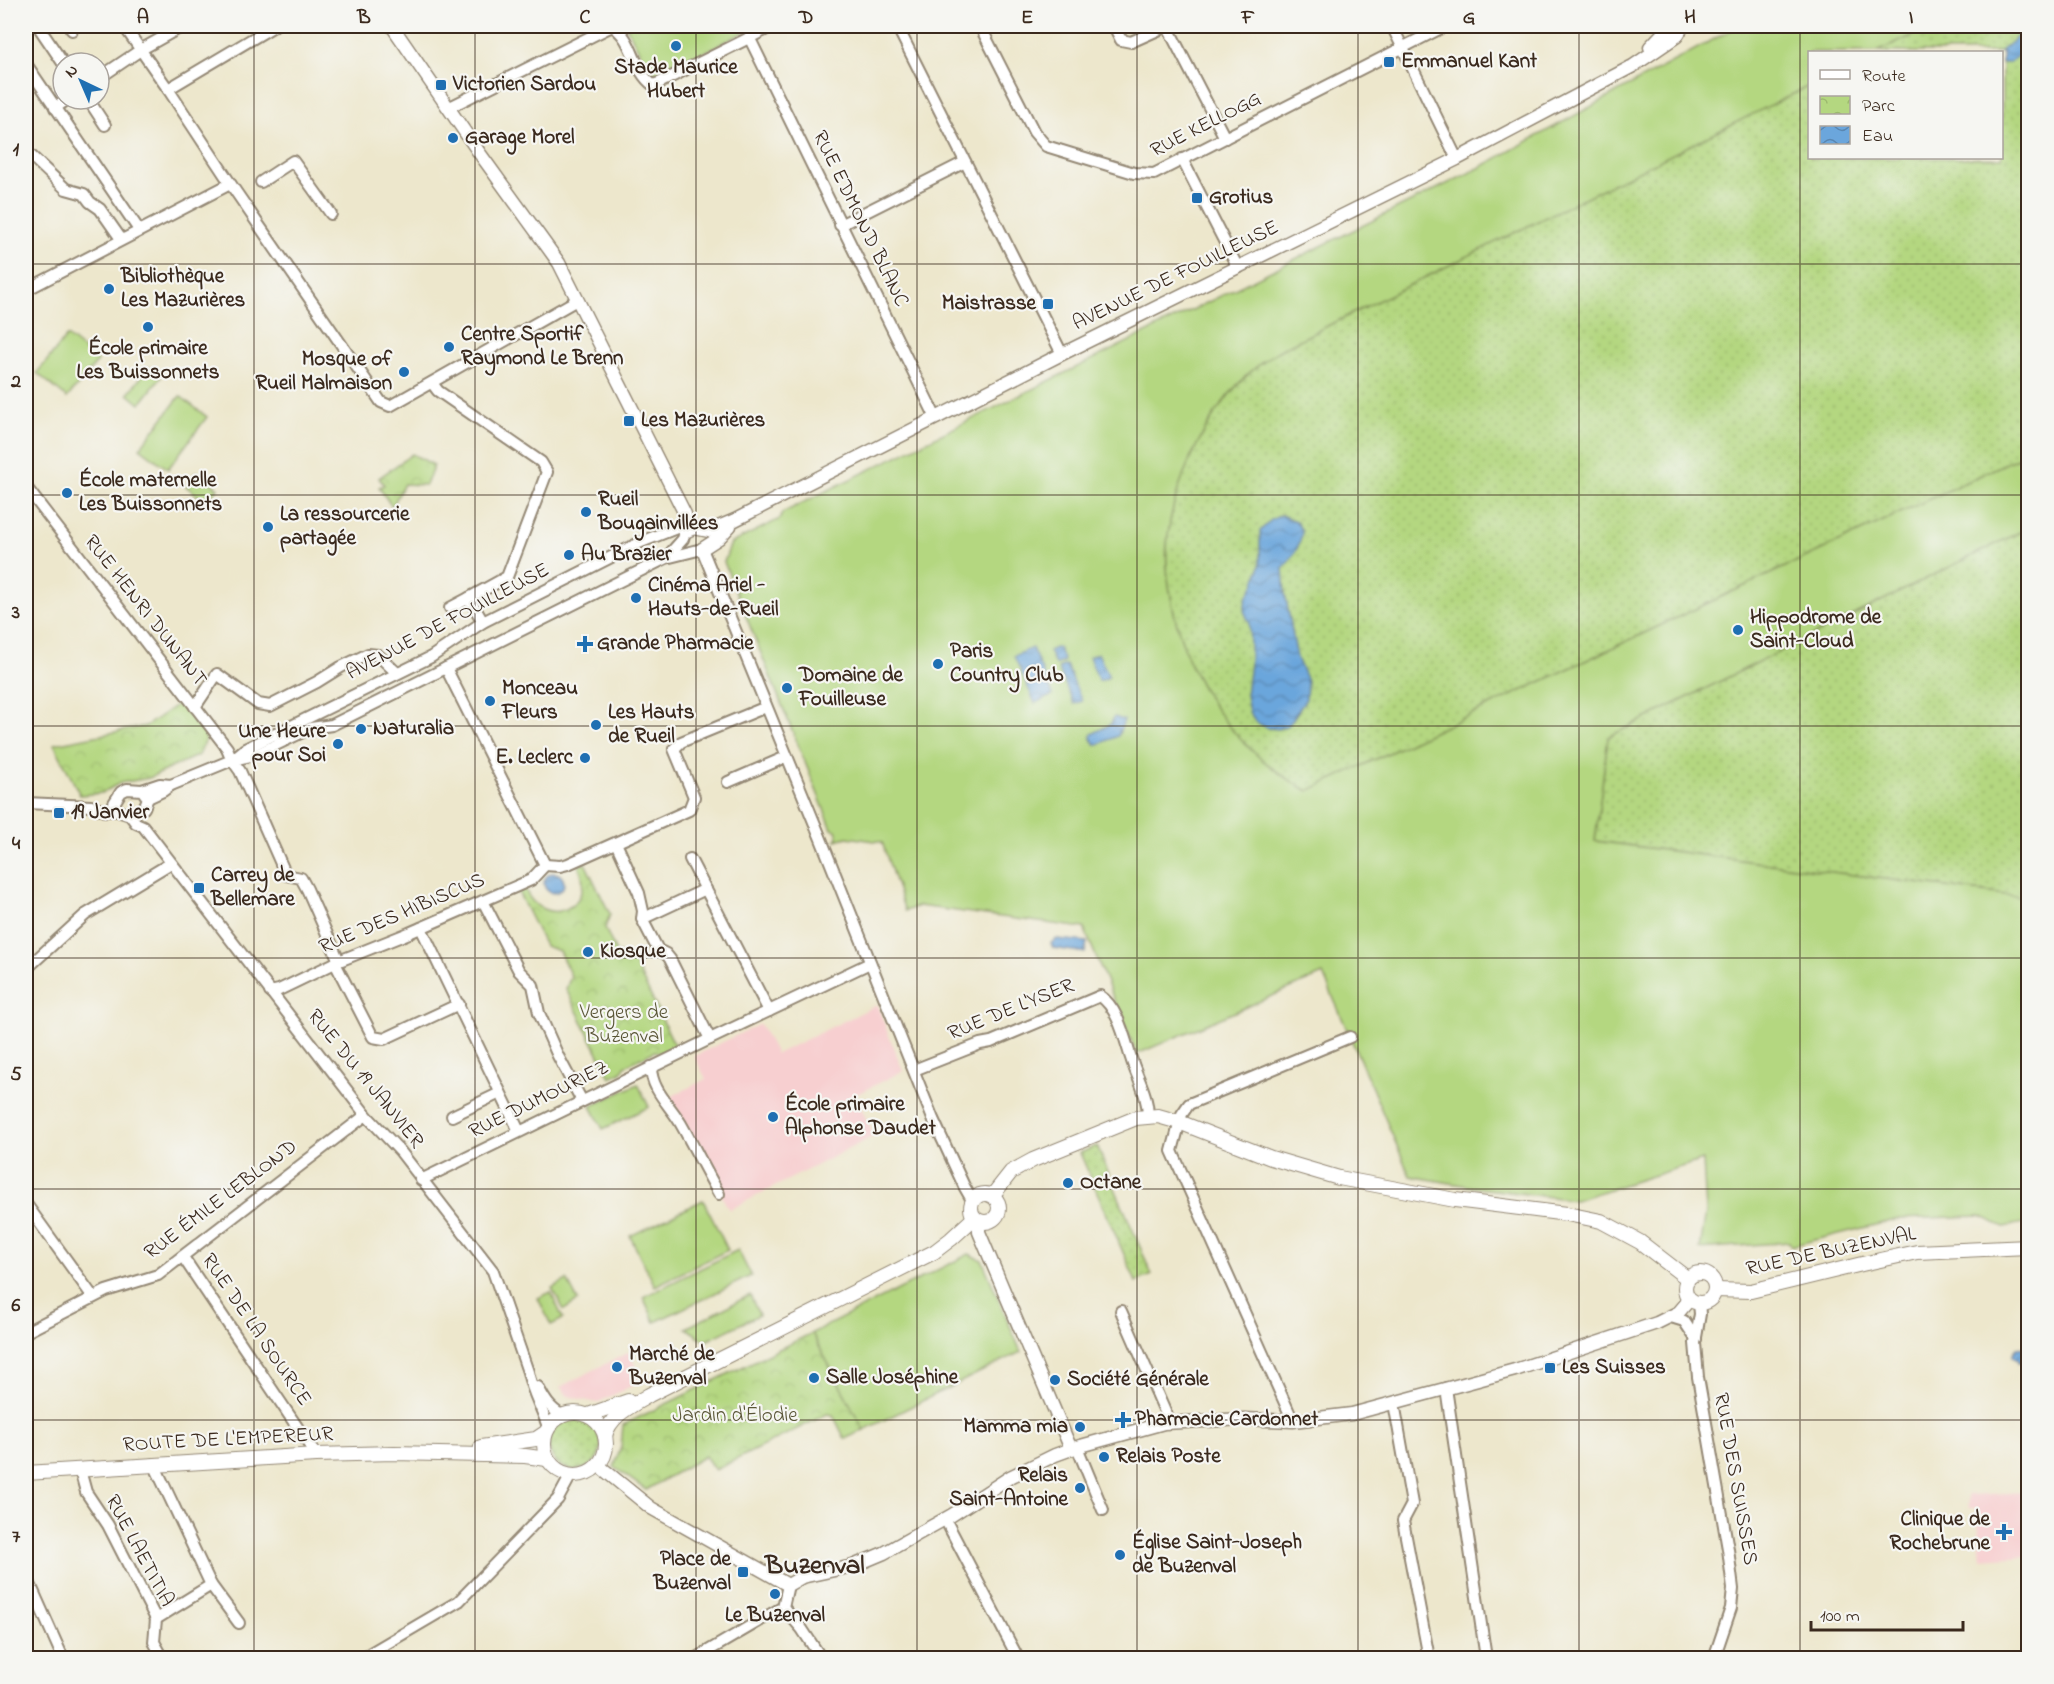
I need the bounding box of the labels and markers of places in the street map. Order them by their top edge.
marker: Stade Maurice Hubert [669,39,683,53]
place label: Emmanuel Kant [1401,47,1538,77]
place label: Stade Maurice Hubert [614,53,738,107]
marker: Emmanuel Kant [1382,55,1396,69]
place label: Victorien Sardou [452,70,596,100]
marker: Victorien Sardou [434,78,448,92]
place label: Garage Morel [465,123,575,155]
marker: Garage Morel [446,131,460,145]
place label: Grotius [1209,183,1273,213]
marker: Grotius [1190,191,1204,205]
place label: Bibliothèque Les Mazurières [120,262,246,316]
marker: Bibliothèque Les Mazurières [102,282,116,296]
place label: Maistrasse [942,289,1037,319]
marker: Maistrasse [1041,297,1055,311]
marker: École primaire Les Buissonnets [141,320,155,334]
place label: Centre Sportif Raymond Le Brenn [461,320,623,376]
place label: École primaire Les Buissonnets [76,334,220,388]
marker: Centre Sportif Raymond Le Brenn [442,340,456,354]
place label: Mosque of Rueil Malmaison [255,345,393,399]
marker: Mosque of Rueil Malmaison [397,365,411,379]
place label: Les Mazurières [641,406,766,436]
marker: Les Mazurières [622,414,636,428]
place label: École maternelle Les Buissonnets [79,466,222,520]
place label: Rueil Bougainvillées [597,485,719,541]
marker: École maternelle Les Buissonnets [60,486,74,500]
place label: La ressourcerie partagée [280,500,410,556]
marker: Rueil Bougainvillées [579,505,593,519]
marker: La ressourcerie partagée [261,520,275,534]
place label: Au Brazier [581,540,672,570]
marker: Au Brazier [562,548,576,562]
place label: Cinéma Ariel - Hauts-de-Rueil [648,571,779,625]
marker: Cinéma Ariel - Hauts-de-Rueil [629,591,643,605]
place label: Hippodrome de Saint-Cloud [1750,603,1882,657]
marker: Hippodrome de Saint-Cloud [1731,623,1745,637]
place label: Grande Pharmacie [597,629,754,659]
marker: Grande Pharmacie [578,637,592,651]
place label: Paris Country Club [950,637,1064,693]
marker: Paris Country Club [931,657,945,671]
place label: Domaine de Fouilleuse [798,661,904,715]
place label: Monceau Fleurs [501,674,578,728]
marker: Domaine de Fouilleuse [780,681,794,695]
marker: Monceau Fleurs [483,694,497,708]
place label: Les Hauts de Rueil [608,698,695,752]
place label: Naturalia [373,714,454,744]
place label: Une Heure pour Soi [238,717,327,771]
marker: Les Hauts de Rueil [589,718,603,732]
marker: Naturalia [354,722,368,736]
marker: Une Heure pour Soi [331,737,345,751]
place label: E. Leclerc [495,743,574,773]
marker: E. Leclerc [578,751,592,765]
place label: 19 Janvier [71,798,149,828]
marker: 19 Janvier [52,806,66,820]
place label: Carrey de Bellemare [210,861,295,915]
marker: Carrey de Bellemare [192,881,206,895]
place label: Kiosque [600,937,666,967]
marker: Kiosque [581,945,595,959]
place label: École primaire Alphonse Daudet [785,1090,937,1144]
marker: École primaire Alphonse Daudet [766,1110,780,1124]
place label: Octane [1080,1168,1142,1198]
marker: Octane [1061,1176,1075,1190]
place label: Marché de Buzenval [628,1340,715,1394]
place label: Les Suisses [1562,1353,1666,1383]
marker: Marché de Buzenval [610,1360,624,1374]
marker: Les Suisses [1543,1361,1557,1375]
place label: Salle Joséphine [826,1363,959,1393]
place label: Société Générale [1067,1365,1209,1395]
marker: Salle Joséphine [807,1371,821,1385]
marker: Société Générale [1048,1373,1062,1387]
place label: Pharmacie Cardonnet [1135,1405,1319,1435]
place label: Mamma mia [963,1412,1068,1442]
marker: Pharmacie Cardonnet [1116,1413,1130,1427]
marker: Mamma mia [1073,1420,1087,1434]
place label: Relais Poste [1116,1442,1221,1472]
marker: Relais Poste [1097,1450,1111,1464]
place label: Relais Saint-Antoine [949,1461,1069,1515]
marker: Relais Saint-Antoine [1073,1481,1087,1495]
place label: Clinique de Rochebrune [1889,1505,1991,1559]
marker: Clinique de Rochebrune [1995,1523,2013,1541]
place label: Église Saint-Joseph de Buzenval [1132,1528,1302,1582]
place label: Place de Buzenval [652,1545,732,1599]
marker: Église Saint-Joseph de Buzenval [1113,1548,1127,1562]
marker: Place de Buzenval [736,1565,750,1579]
marker: Le Buzenval [768,1587,782,1601]
place label: Le Buzenval [725,1601,825,1631]

